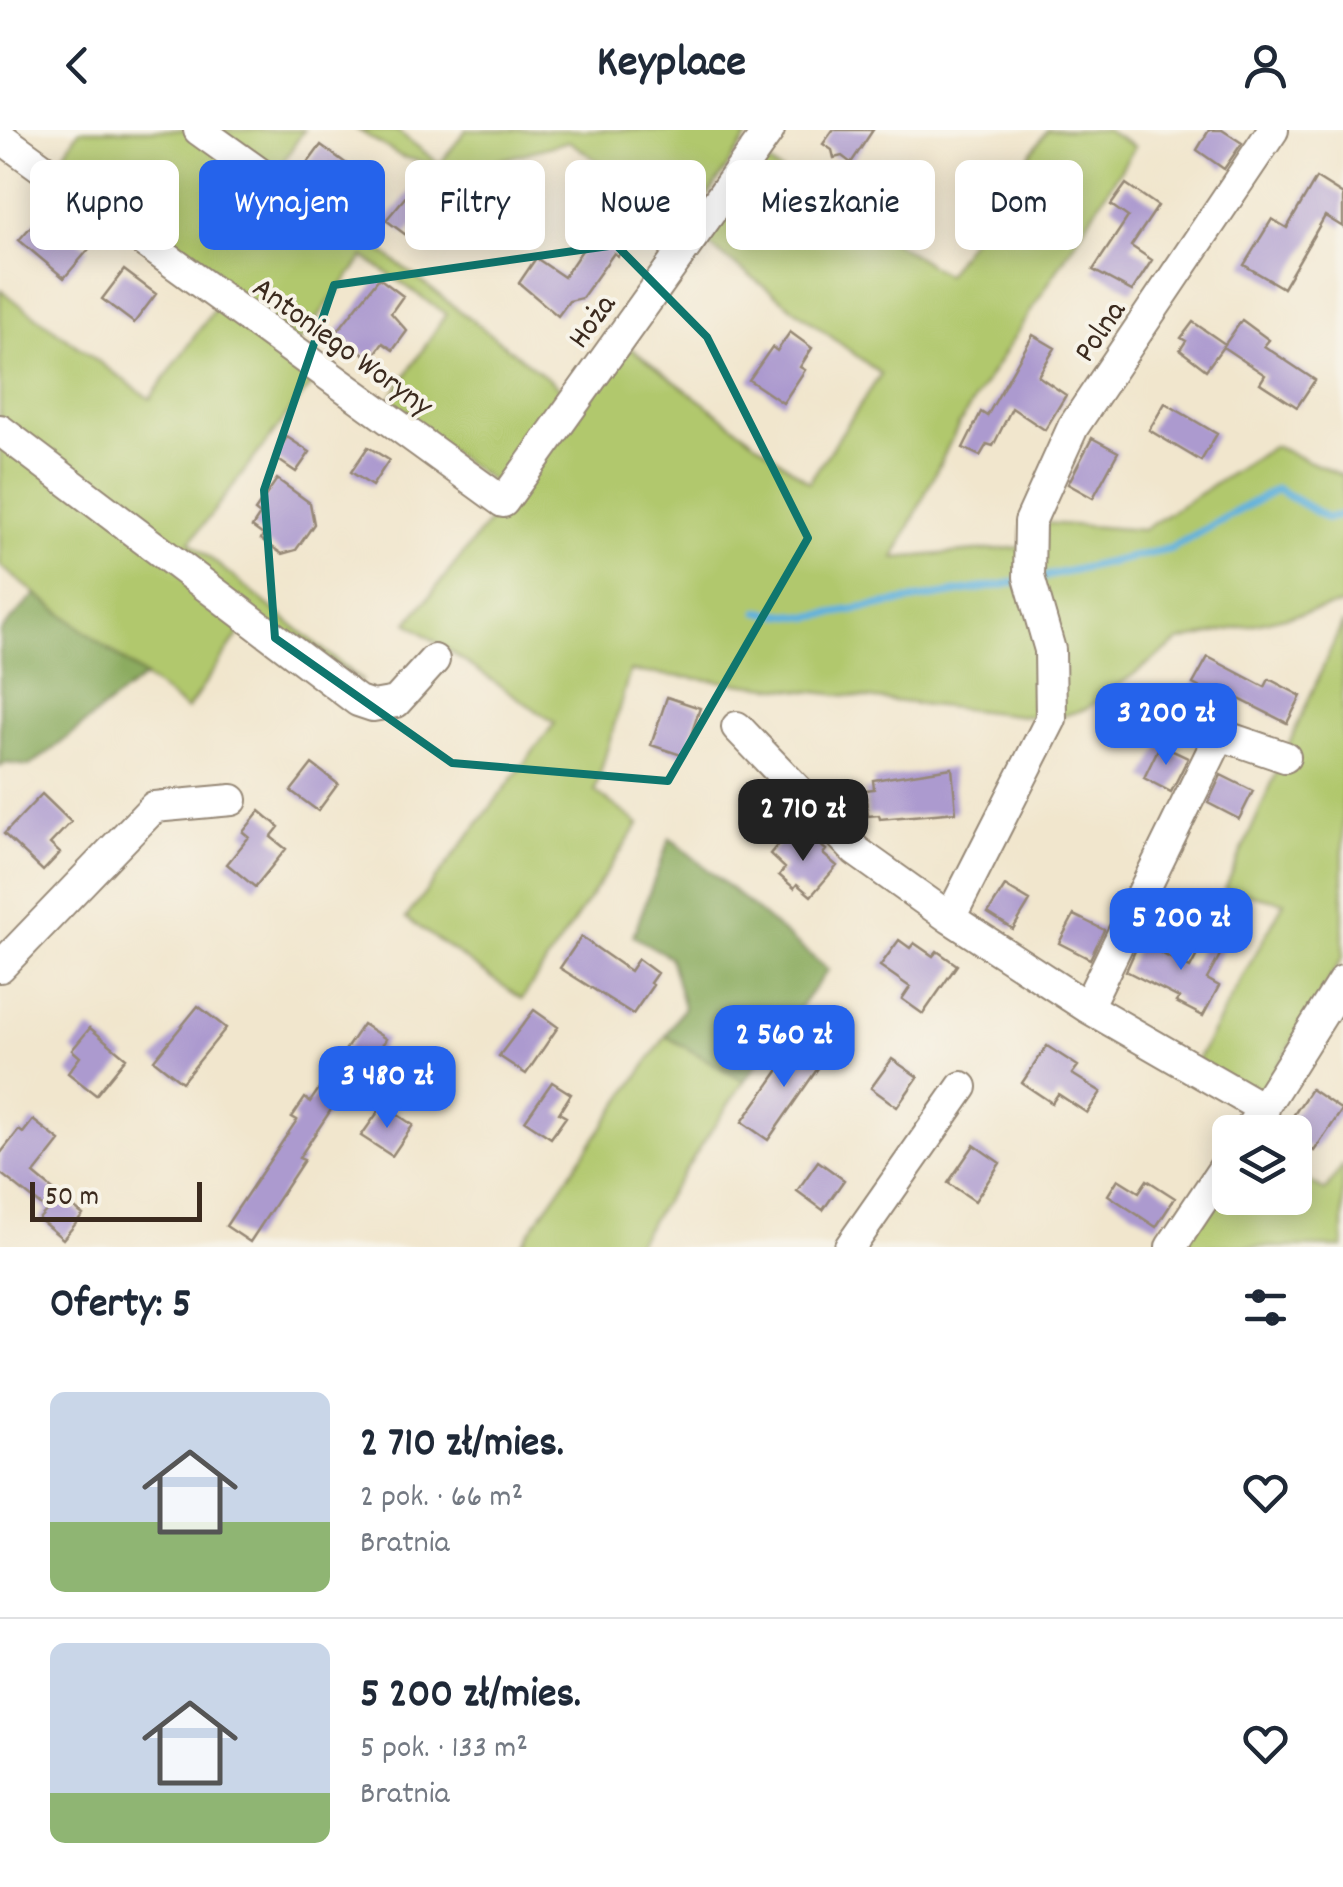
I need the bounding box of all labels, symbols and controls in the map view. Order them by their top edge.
text: Keyplace [597,33,746,97]
icon: back [50,38,105,93]
icon: person [1238,38,1293,93]
chip: Kupno [30,160,179,250]
chip: Wynajem [199,160,385,250]
chip: Filtry [405,160,545,250]
chip: Nowe [565,160,706,250]
chip: Mieszkanie [726,160,935,250]
chip: Dom [955,160,1083,250]
street label: Antoniego Woryny [241,268,442,431]
street label: Hoża [558,285,630,360]
street label: Polna [1065,292,1140,373]
pin: 3 200 zł [1063,683,1269,768]
text: 3 200 zł [1117,692,1215,738]
pin: 2 710 zł [700,779,906,864]
text: 2 710 zł [760,788,846,834]
pin: 5 200 zł [1078,888,1284,973]
text: 5 200 zł [1132,897,1230,943]
pin: 2 560 zł [681,1005,887,1090]
text: 2 560 zł [736,1014,832,1060]
pin: 3 480 zł [284,1046,490,1131]
text: 3 480 zł [341,1055,433,1101]
map controls [1212,1115,1312,1215]
button: layers [1212,1115,1312,1215]
scale bar [30,1177,202,1222]
text: 50 m [45,1179,99,1219]
text: Oferty: 5 [50,1277,192,1337]
icon: filters [1238,1280,1293,1335]
text: 2 710 zł/mies. [360,1416,564,1476]
icon: home [130,1432,250,1552]
icon: heart [1238,1465,1293,1520]
text: 2 pok. · 66 m² [360,1476,523,1522]
text: Bratnia [360,1522,450,1568]
text: 5 200 zł/mies. [360,1667,581,1727]
icon: home [130,1683,250,1803]
icon: heart [1238,1716,1293,1771]
text: 5 pok. · 133 m² [360,1727,528,1773]
text: Bratnia [360,1773,450,1819]

